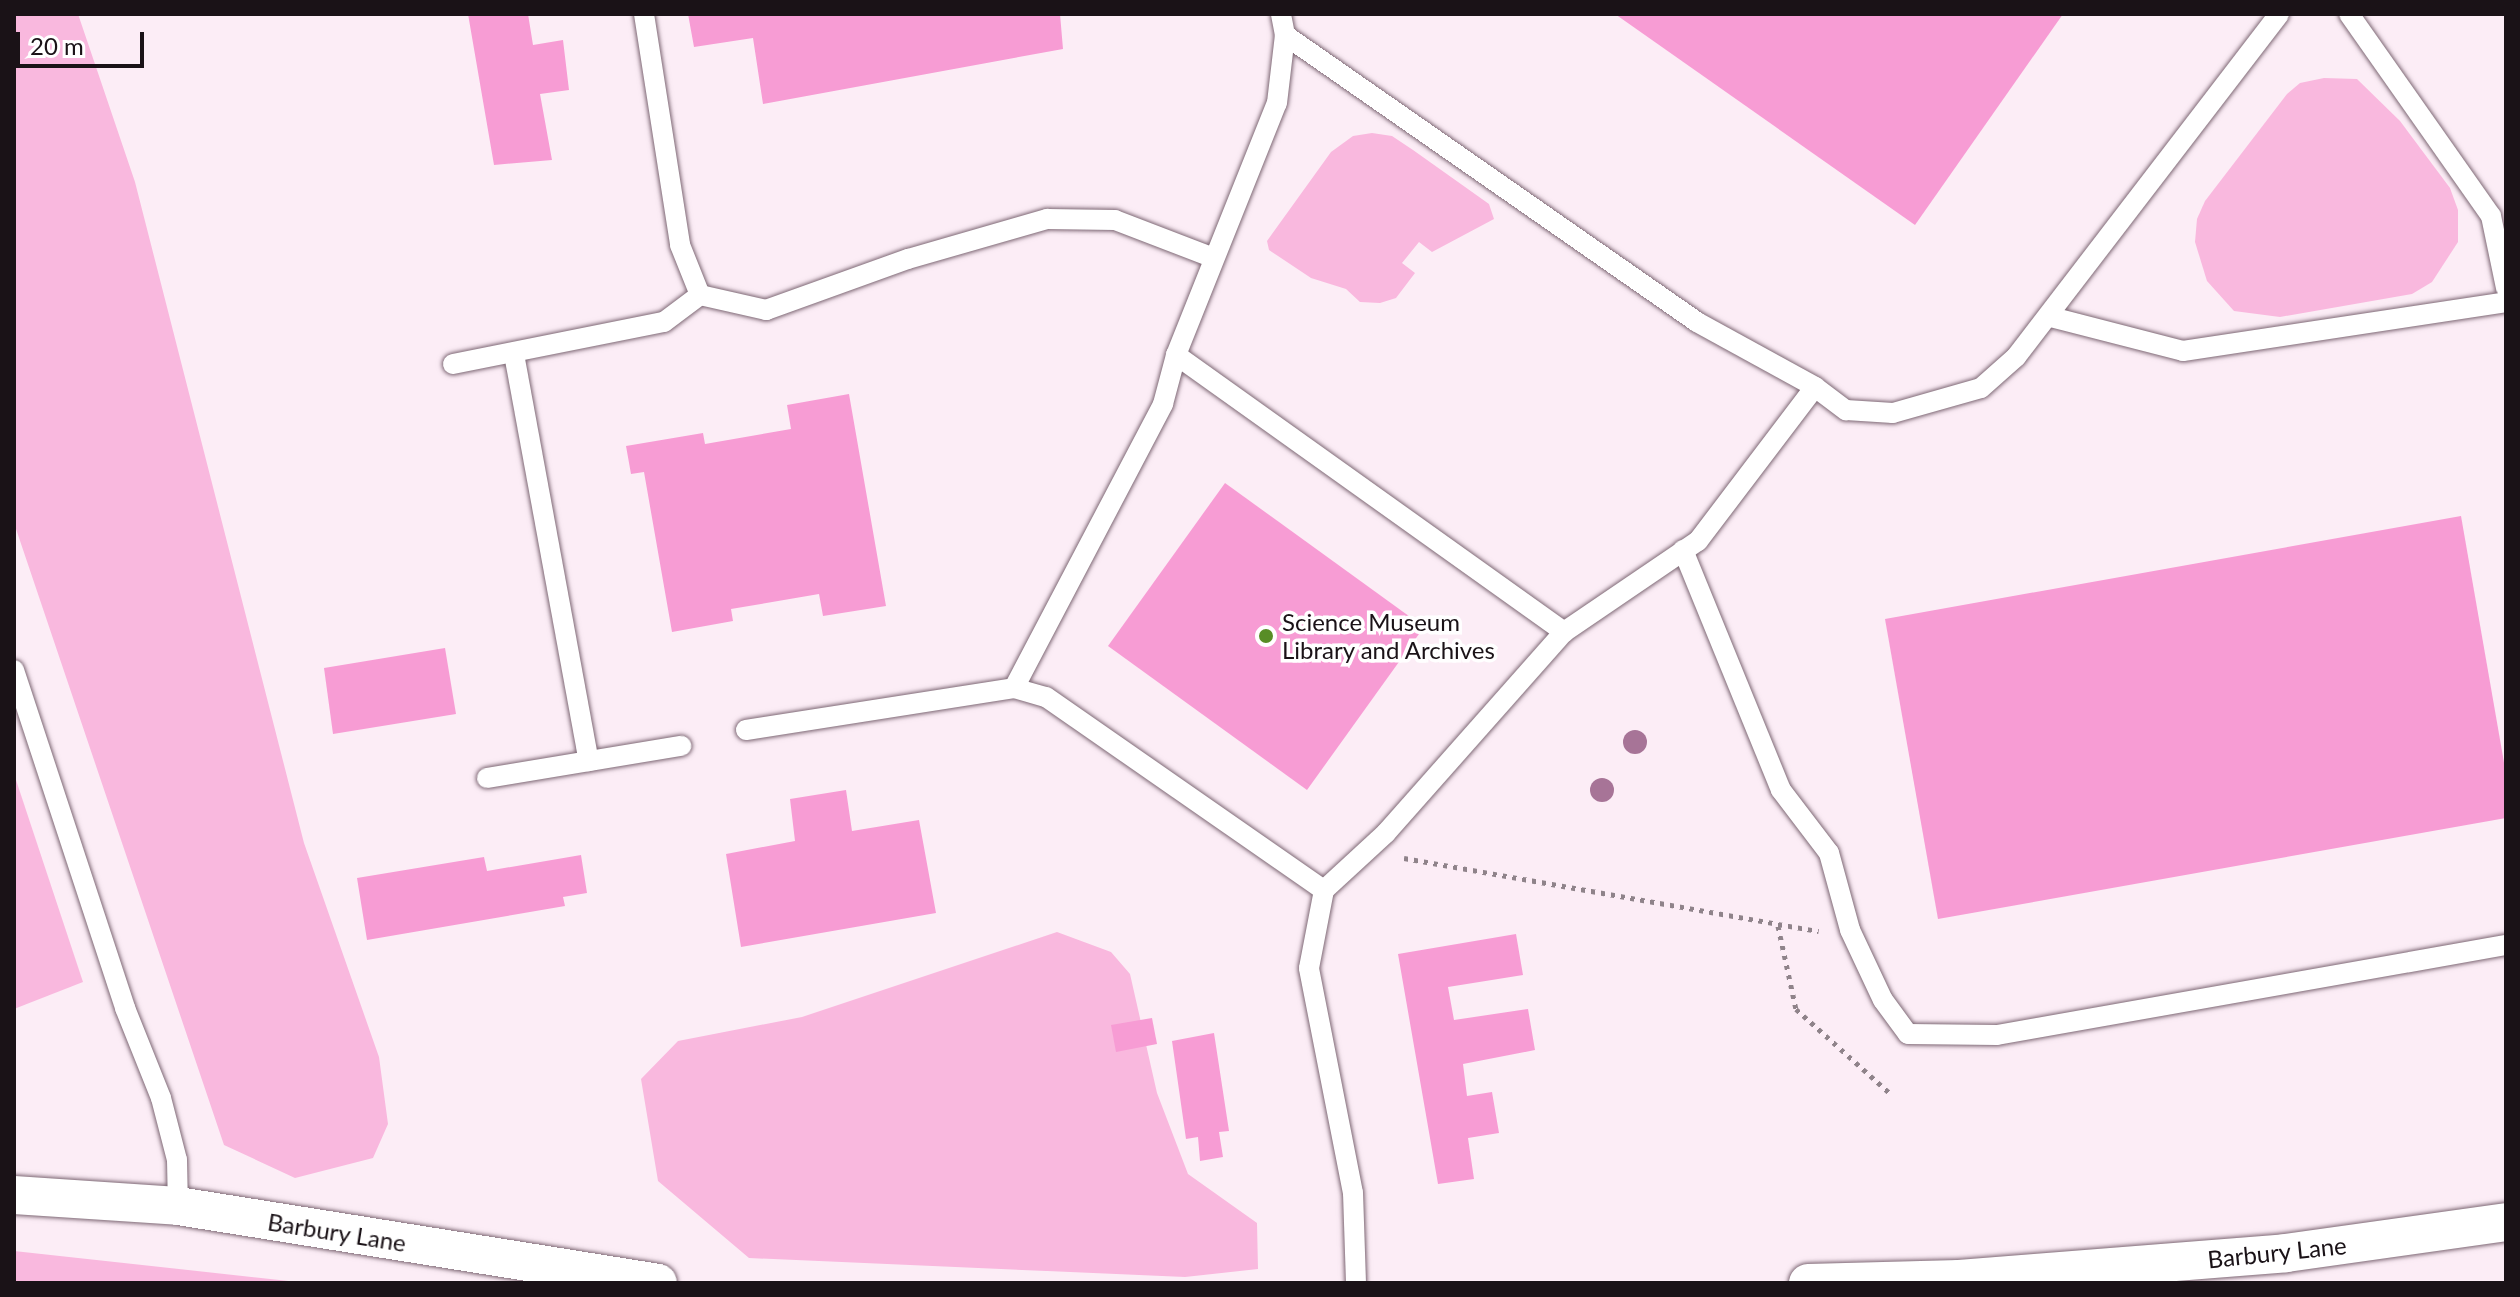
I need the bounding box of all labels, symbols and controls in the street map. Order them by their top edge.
scale bar [20,16,148,66]
text: 20 m [30,31,84,60]
place label: Science Museum Library and Archives [1282,608,1496,664]
marker: Science Museum Library and Archives [1257,627,1275,645]
street label: Barbury Lane [265,1207,409,1257]
street label: Barbury Lane [2206,1230,2348,1274]

